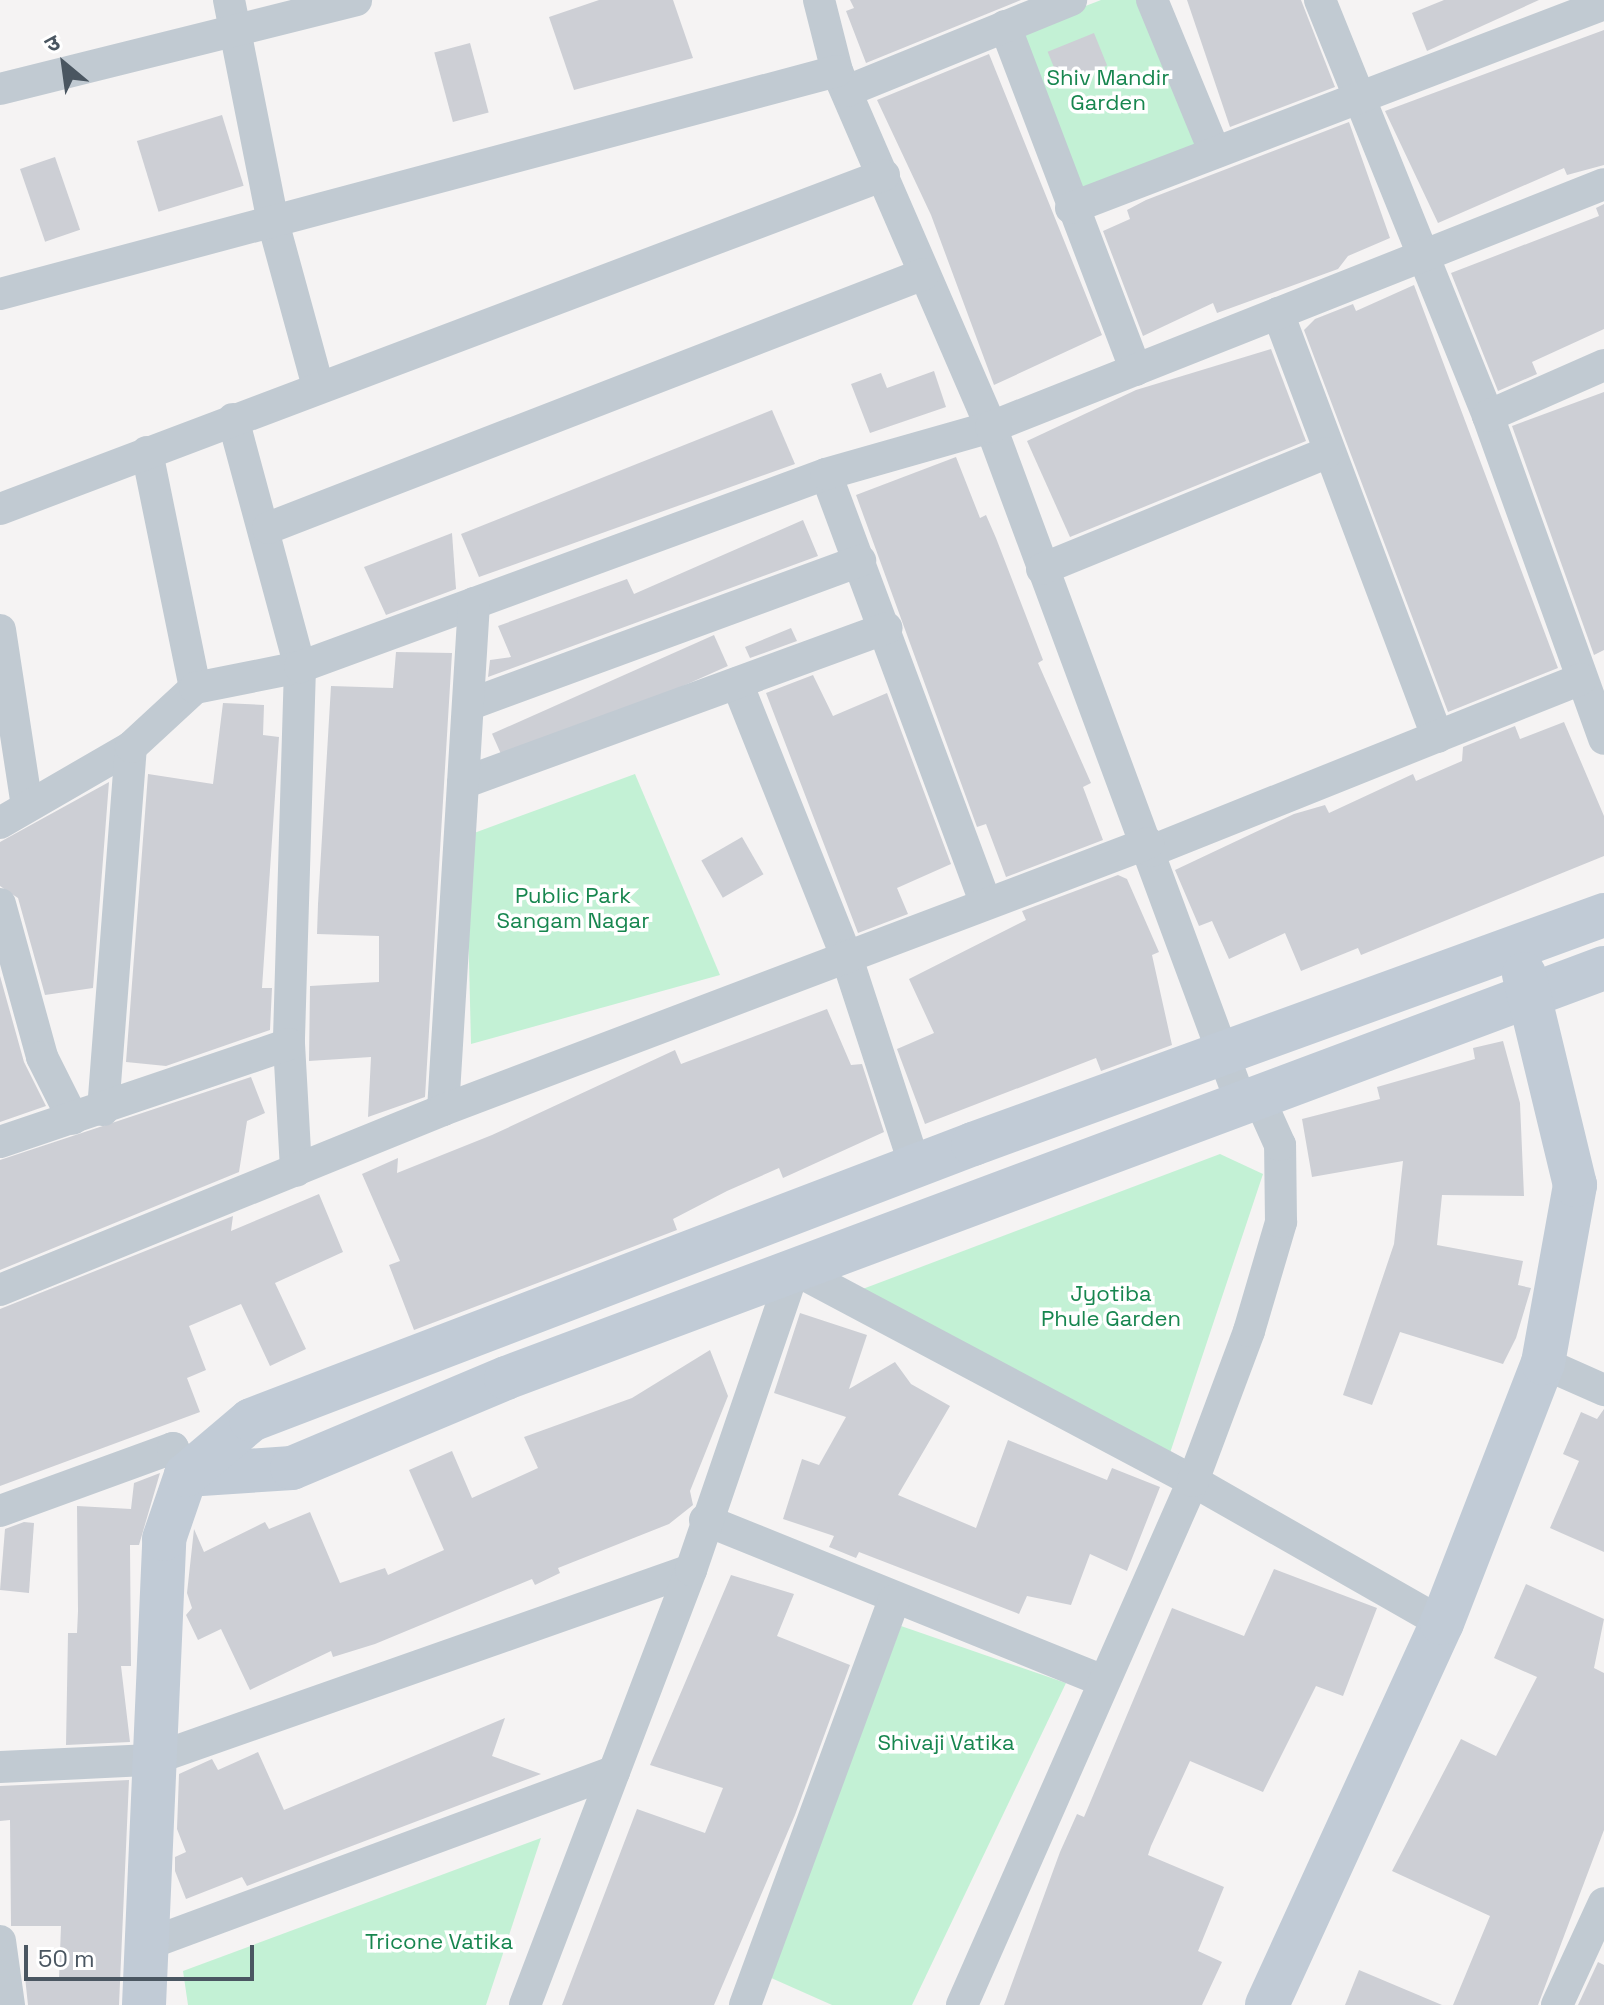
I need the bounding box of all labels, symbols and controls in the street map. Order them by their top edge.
north arrow [24,24,104,104]
text: उ [40,28,65,58]
park label: Shiv Mandir Garden [1047,64,1169,116]
park label: Public Park Sangam Nagar [497,882,649,934]
park label: Jyotiba Phule Garden [1041,1280,1181,1332]
park label: Shivaji Vatika [877,1730,1015,1756]
scale bar [28,1929,258,1979]
park label: Tricone Vatika [365,1929,513,1955]
text: 50 m [38,1943,95,1974]

